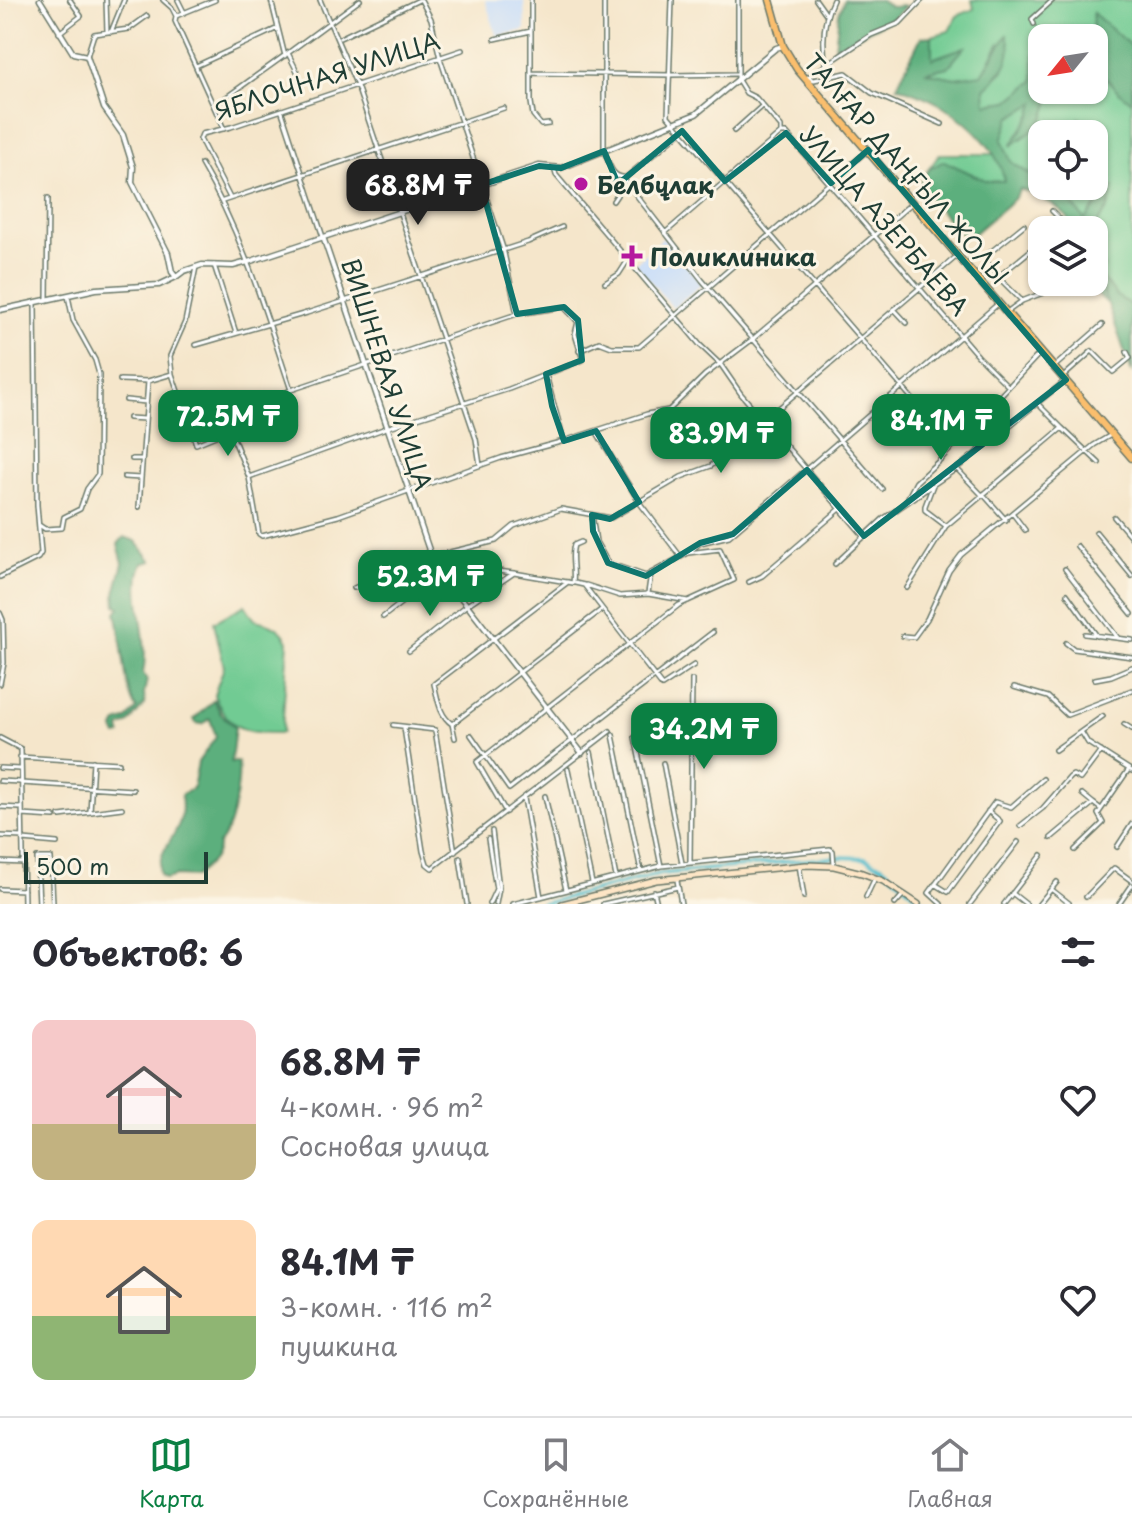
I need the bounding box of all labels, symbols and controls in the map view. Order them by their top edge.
street label: ЯБЛОЧНАЯ УЛИЦА [210,22,444,128]
north arrow [1028,24,1108,104]
map controls [1028,24,1108,296]
street label: ТАЛҒАР ДАҢҒЫЛ ЖОЛЫ [796,44,1018,292]
street label: УЛИЦА АЗЕРБАЕВА [792,117,978,323]
button: locate [1028,120,1108,200]
pin: 68.8M ₸ [344,159,492,227]
text: 68.8M ₸ [364,165,472,204]
place label: Белбұлақ [597,166,714,202]
marker: Белбұлақ [572,175,590,193]
button: layers [1028,216,1108,296]
place label: Поликлиника [650,238,817,274]
marker: Поликлиника [621,245,643,267]
street label: ВИШНЕВАЯ УЛИЦА [333,253,443,495]
pin: 72.5M ₸ [154,390,302,458]
pin: 84.1M ₸ [867,394,1015,462]
text: 72.5M ₸ [176,396,280,435]
text: 84.1M ₸ [890,400,992,439]
pin: 83.9M ₸ [647,407,795,475]
text: 83.9M ₸ [668,413,774,452]
pin: 52.3M ₸ [356,550,504,618]
text: 52.3M ₸ [376,556,484,595]
pin: 34.2M ₸ [630,703,778,771]
text: 34.2M ₸ [649,709,759,748]
scale bar [24,848,208,884]
text: 500 m [36,849,109,882]
text: Объектов: 6 [32,926,243,978]
icon: filters [1056,930,1100,974]
text: 68.8M ₸ [280,1035,420,1087]
icon: home [96,1052,192,1148]
icon: heart [1056,1078,1100,1122]
text: 4-комн. · 96 m² [280,1087,484,1126]
text: Сосновая улица [280,1126,489,1165]
text: 84.1M ₸ [280,1235,414,1287]
icon: home [96,1252,192,1348]
icon: heart [1056,1278,1100,1322]
text: 3-комн. · 116 m² [280,1287,493,1326]
text: пушкина [280,1326,397,1365]
tab: Карта [139,1433,204,1514]
tab: Сохранённые [482,1433,629,1514]
tab: Главная [908,1433,993,1514]

